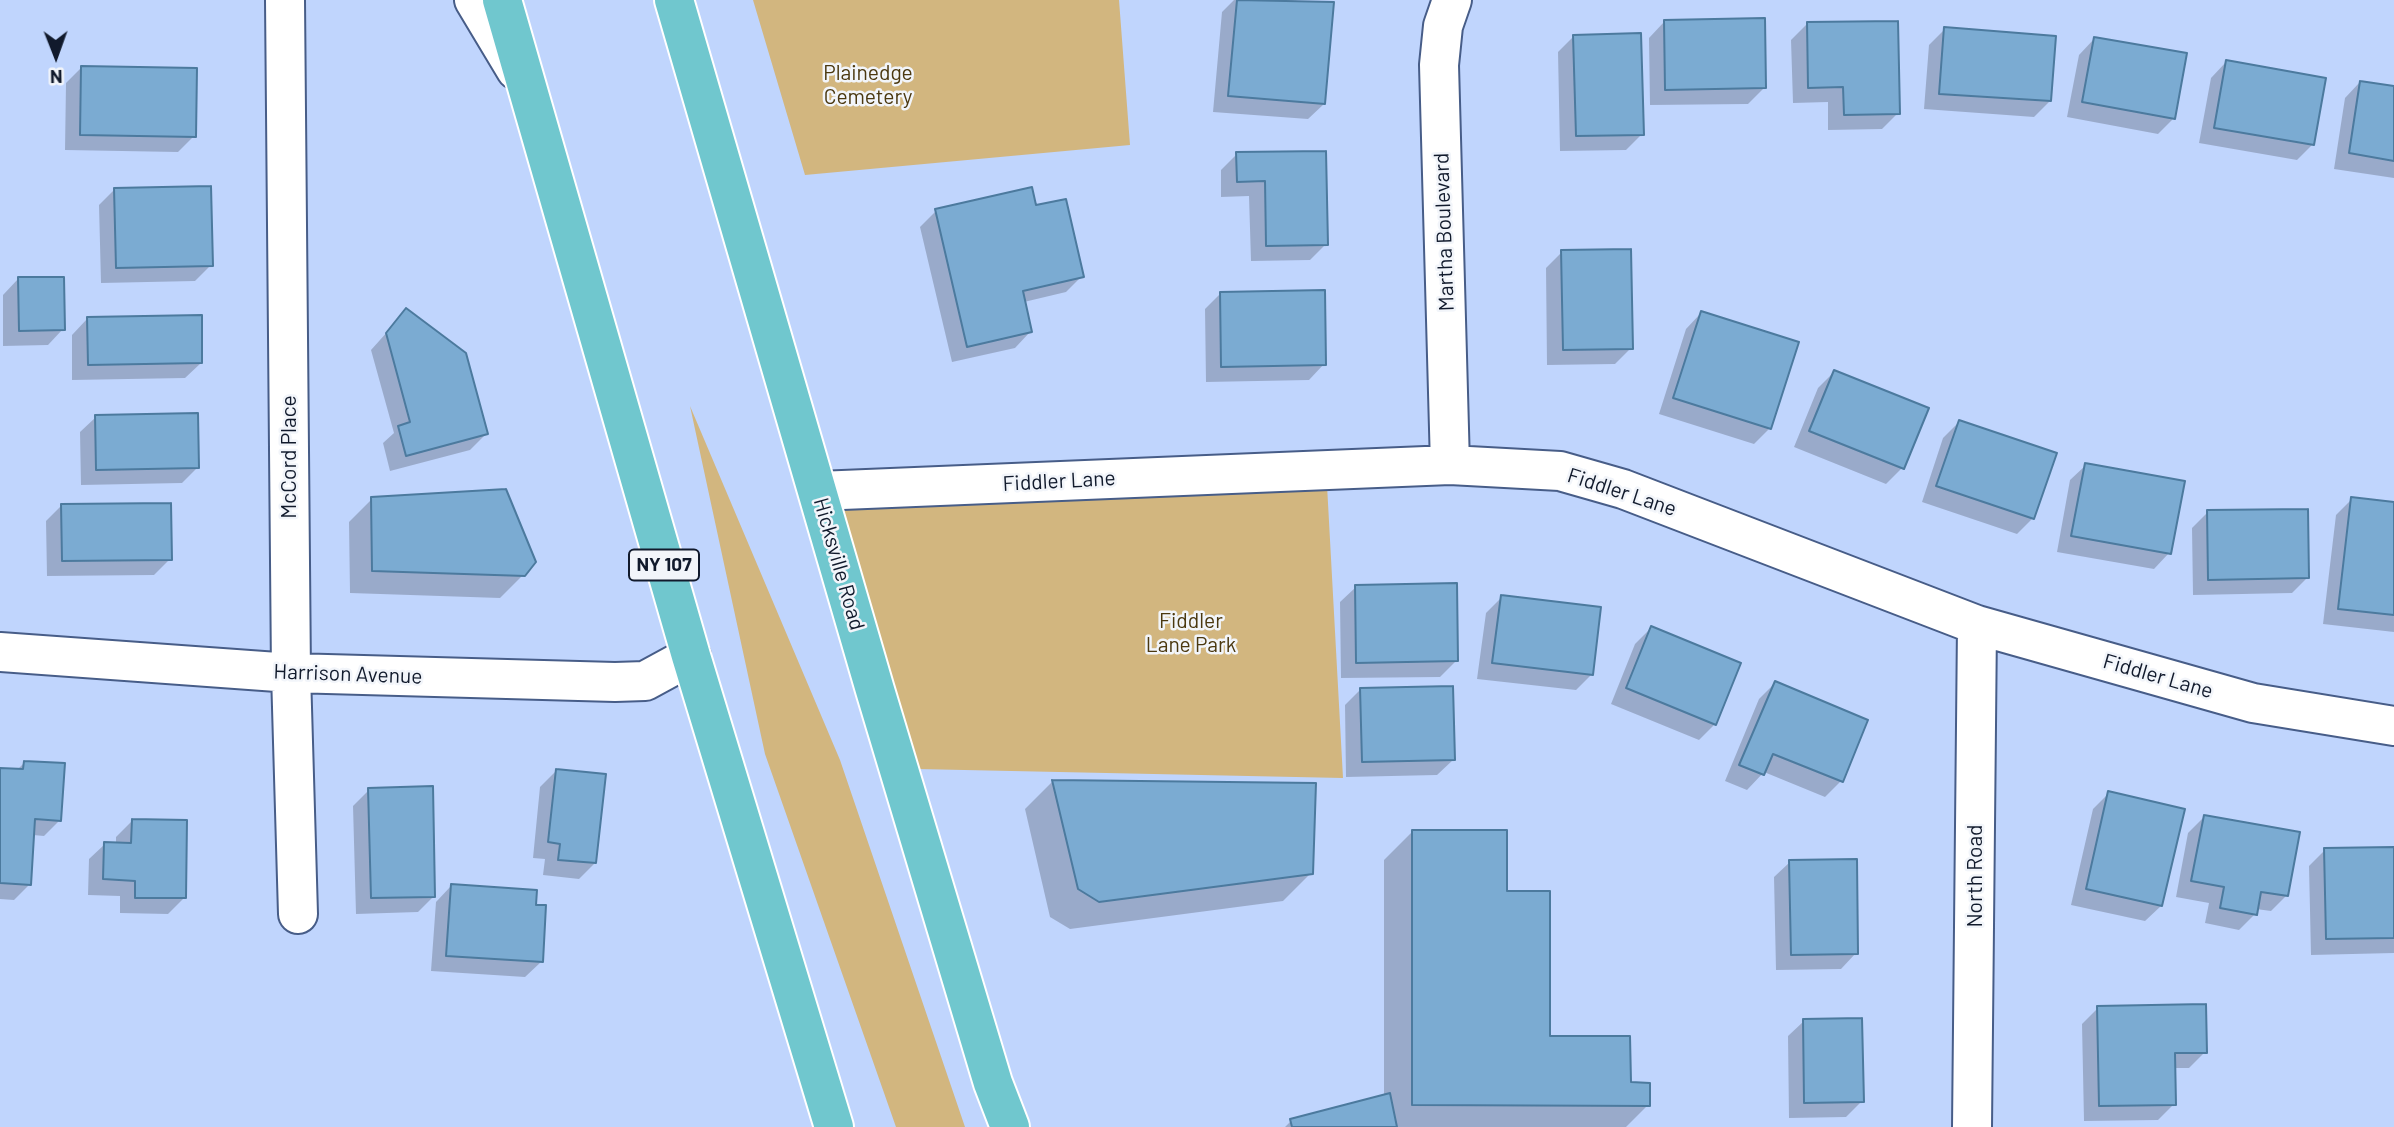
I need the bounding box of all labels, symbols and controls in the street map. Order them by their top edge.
north arrow [21,21,91,91]
park label: Plainedge Cemetery [823,60,913,110]
text: N [50,66,63,89]
street label: Martha Boulevard [1429,152,1459,312]
street label: McCord Place [276,395,302,519]
street label: Fiddler Lane [1564,463,1680,521]
street label: Fiddler Lane [1002,465,1116,497]
street label: Hicksville Road [808,495,870,633]
road number: NY 107 [629,550,699,580]
park label: Fiddler Lane Park [1146,608,1236,658]
street label: Fiddler Lane [2100,648,2216,704]
street label: Harrison Avenue [273,659,423,689]
street label: North Road [1962,824,1988,928]

